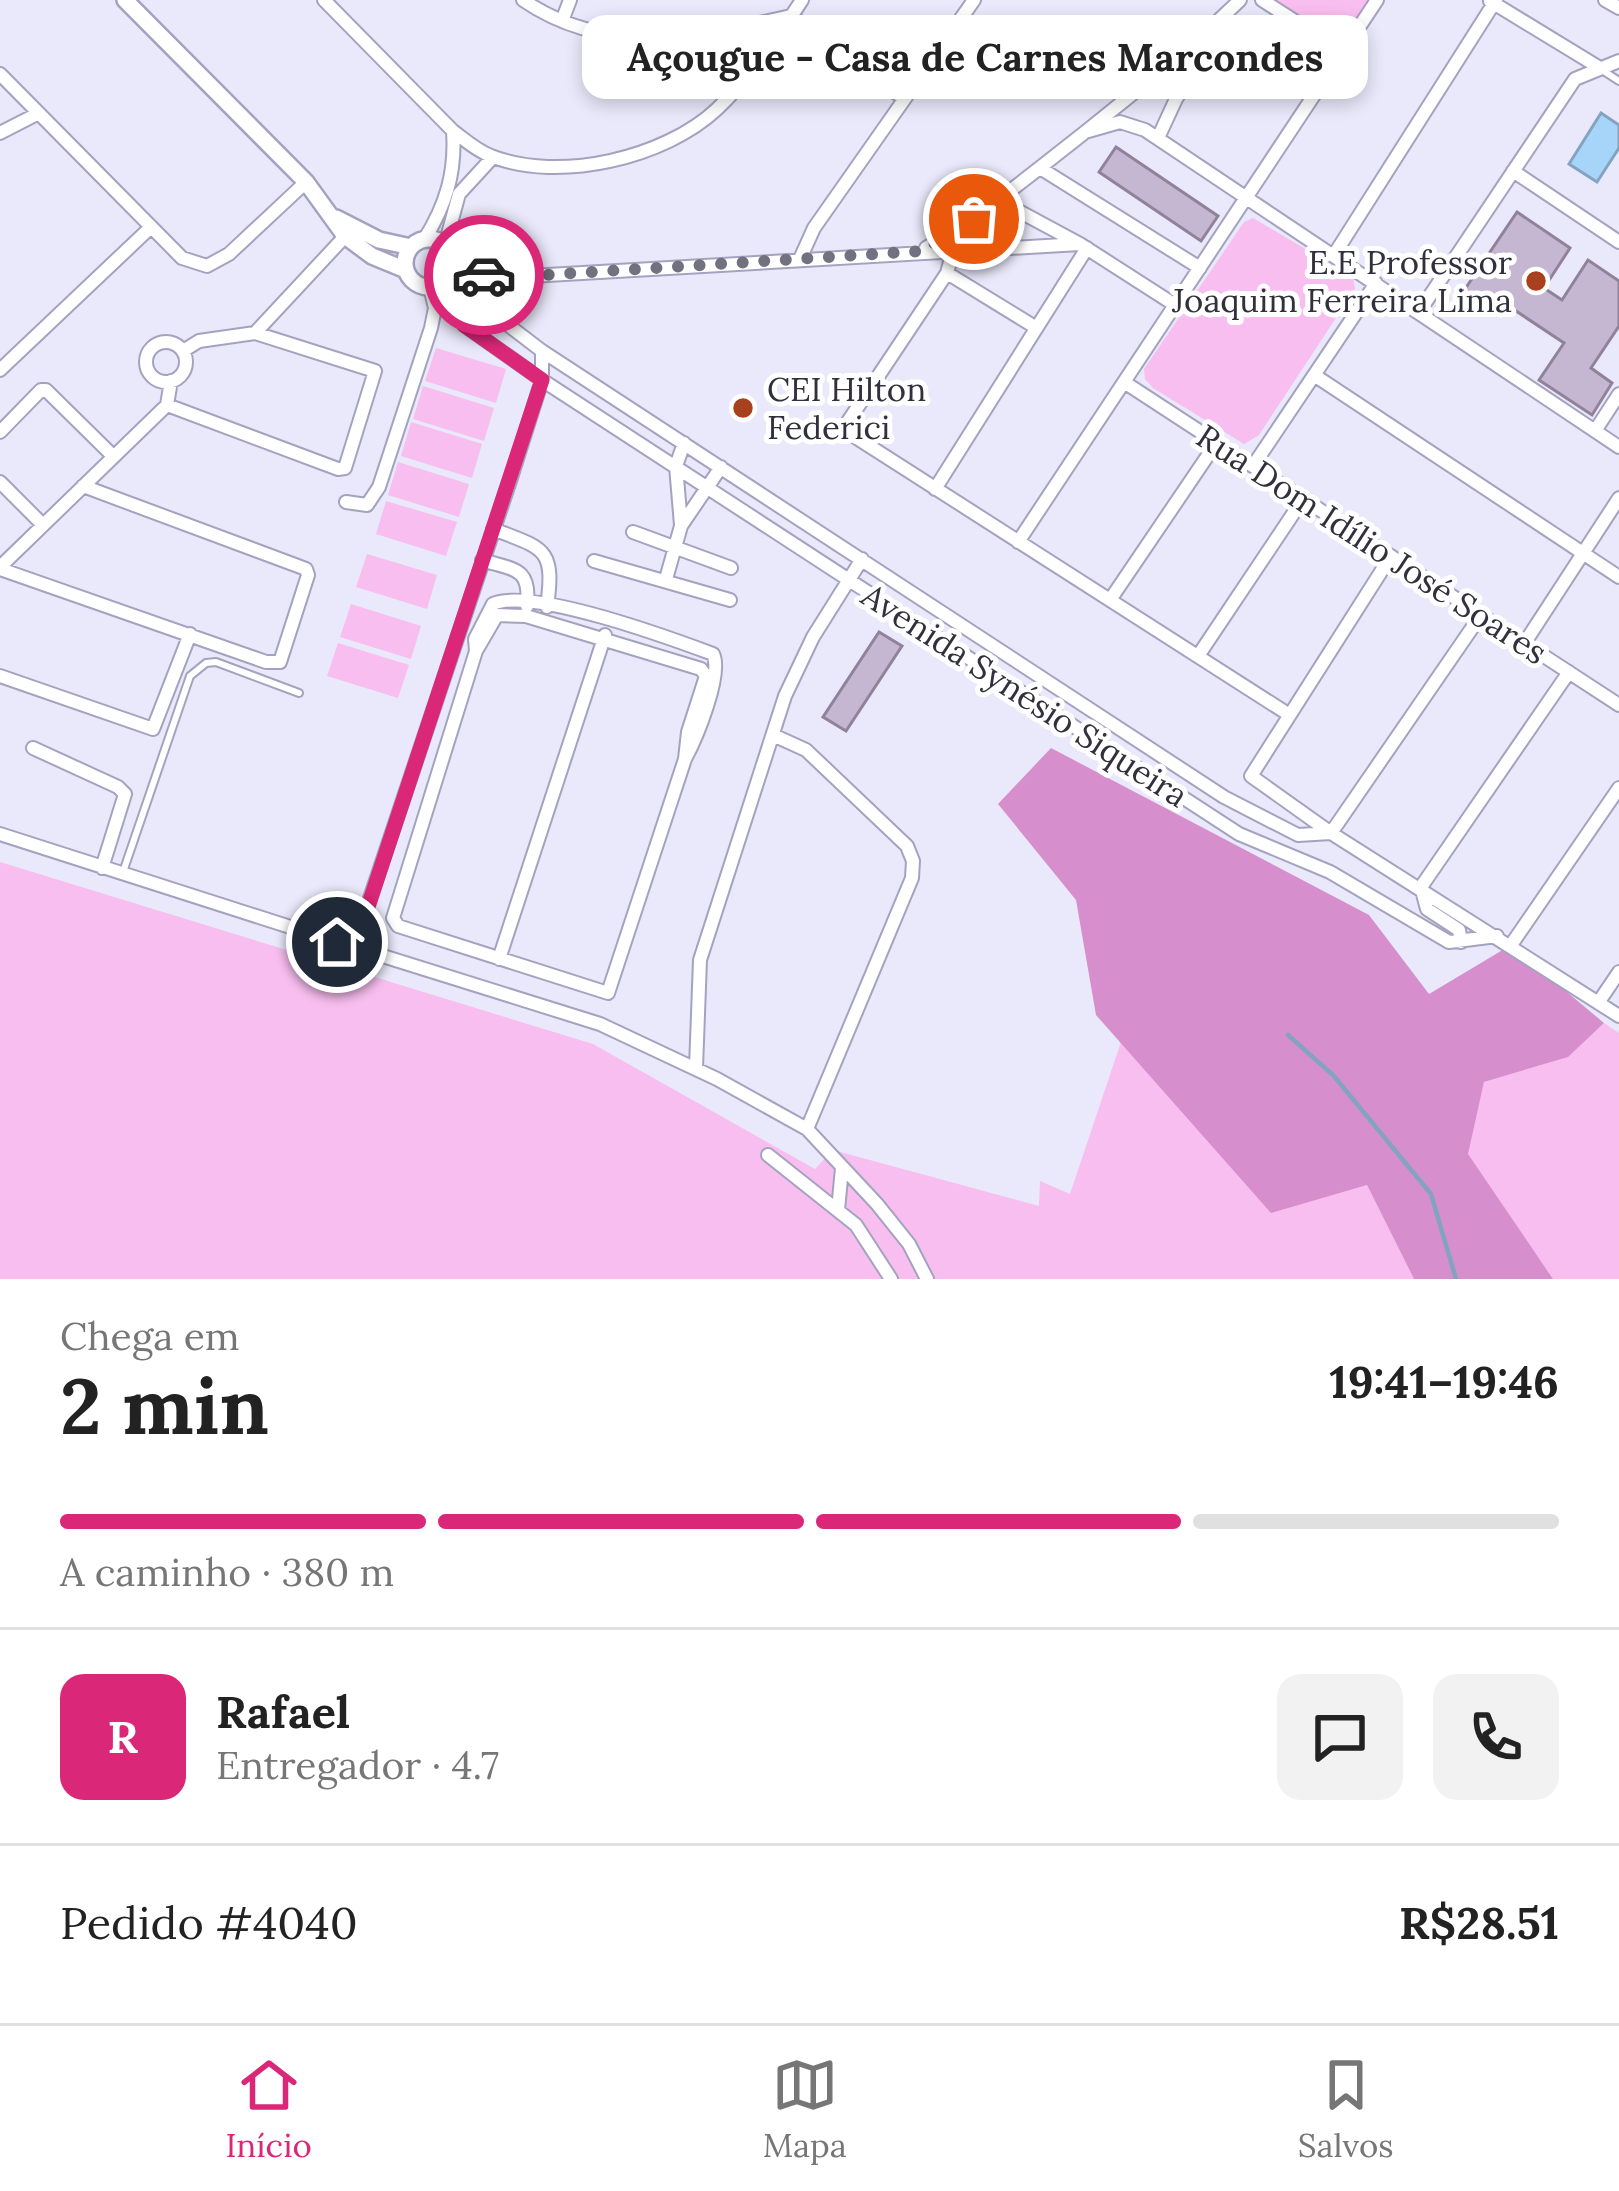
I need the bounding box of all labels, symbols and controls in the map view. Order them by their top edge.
callout: Açougue - Casa de Carnes Marcondes [581,15,1367,99]
text: Açougue - Casa de Carnes Marcondes [627,32,1323,82]
pin [923,168,1025,270]
icon: bag [941,186,1007,252]
courier [424,215,544,335]
place label: E.E Professor Joaquim Ferreira Lima [1171,241,1513,321]
icon: car [451,242,517,308]
marker: E.E Professor Joaquim Ferreira Lima [1523,268,1549,294]
place label: CEI Hilton Federici [767,368,926,448]
marker: CEI Hilton Federici [730,395,756,421]
street label: Rua Dom Idílio José Soares [1189,415,1555,673]
street label: Avenida Synésio Siqueira [853,573,1196,816]
pin [286,891,388,993]
icon: home [304,909,370,975]
text: Chega em [60,1311,240,1361]
text: 19:41–19:46 [1329,1353,1559,1410]
text: 2 min [60,1356,269,1455]
text: A caminho · 380 m [60,1547,394,1597]
button: chat [1277,1674,1403,1800]
button: phone [1433,1674,1559,1800]
text: Rafael [216,1683,350,1740]
text: R [108,1708,138,1765]
text: Entregador · 4.7 [216,1740,499,1790]
text: Pedido #4040 [60,1894,358,1951]
text: R$28.51 [1399,1894,1559,1951]
tab: Início [226,2052,312,2166]
tab: Mapa [763,2052,847,2166]
tab: Salvos [1298,2052,1393,2166]

